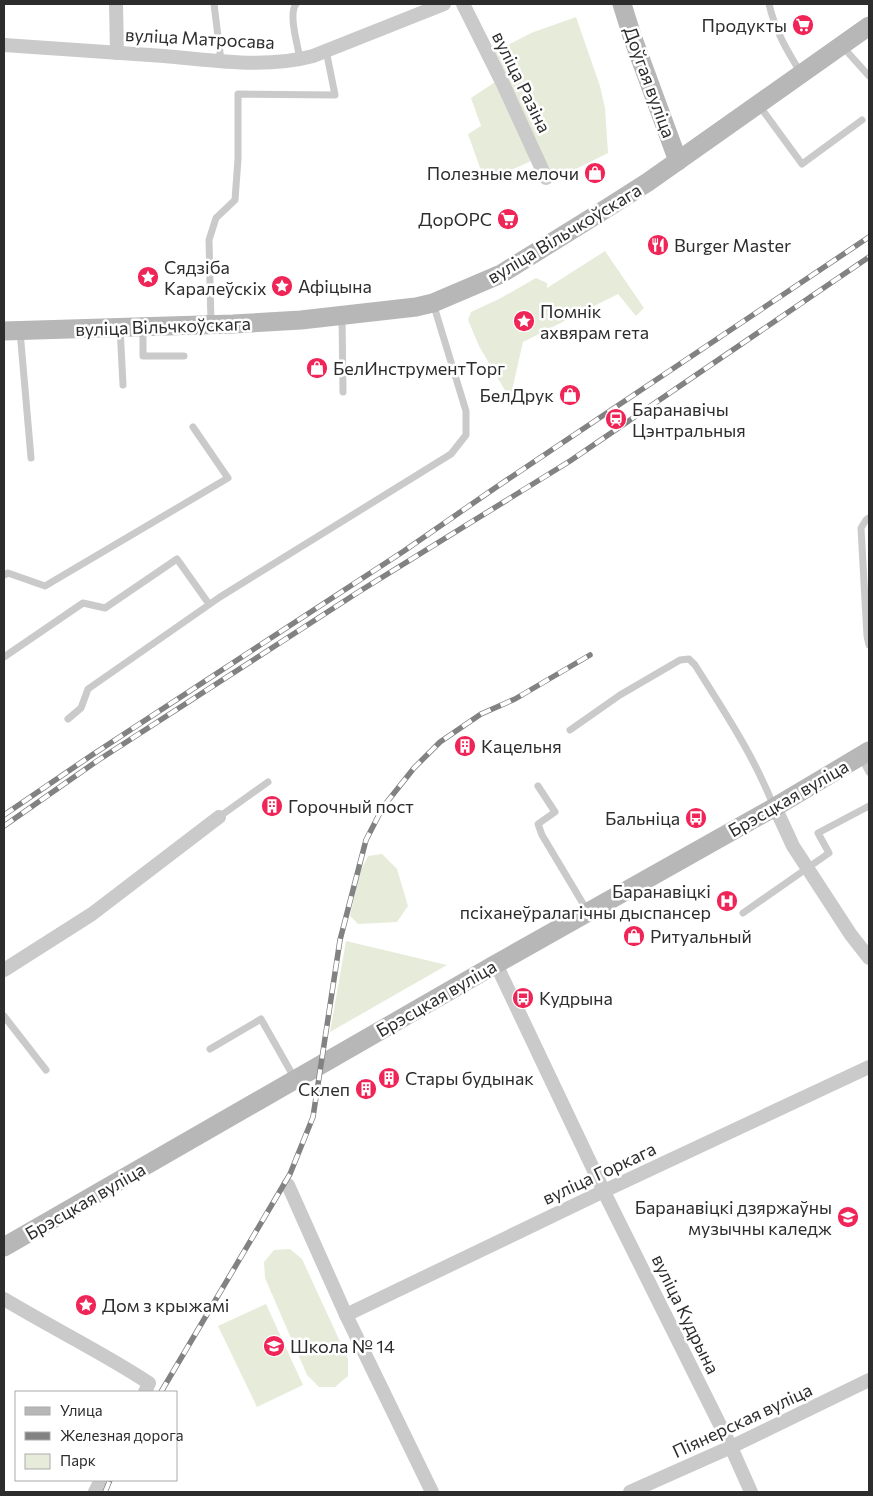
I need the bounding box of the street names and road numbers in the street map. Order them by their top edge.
street label: вуліца Матросава [125,23,275,53]
street label: Доўгая вуліца [620,23,680,141]
street label: вуліца Разіна [488,28,556,136]
street label: вуліца Вільчкоўскага [483,178,645,288]
street label: вуліца Вільчкоўскага [75,312,251,340]
street label: Брэсцкая вуліца [724,755,852,841]
street label: Брэсцкая вуліца [372,955,500,1041]
street label: вуліца Горкага [539,1137,659,1209]
street label: Брэсцкая вуліца [21,1158,149,1244]
street label: вуліца Кудрына [648,1251,724,1377]
street label: Піянерская вуліца [669,1378,815,1462]

